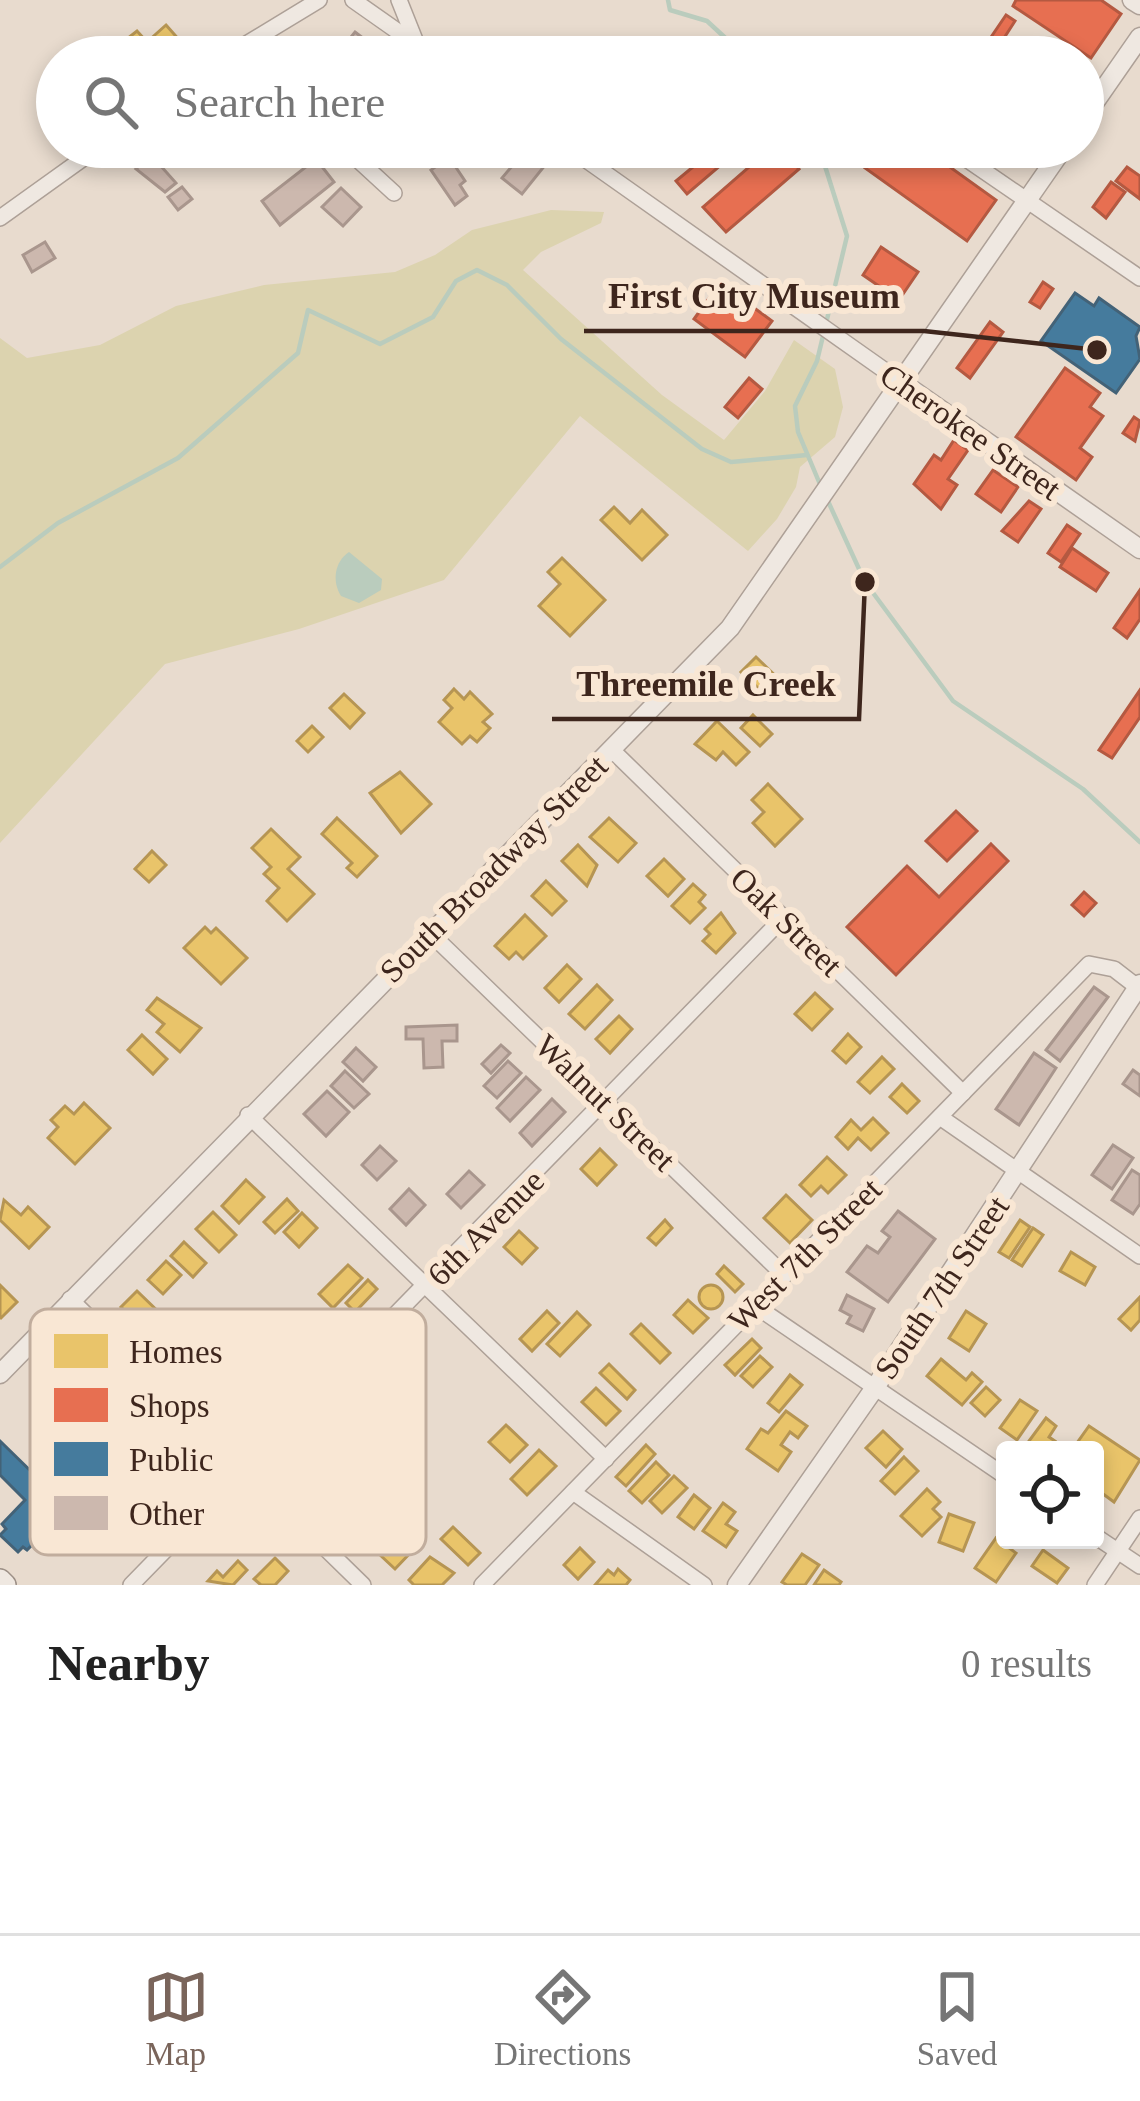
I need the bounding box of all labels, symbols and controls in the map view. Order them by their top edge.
search box [36,36,1104,168]
icon: search [78,69,144,135]
text: Search here [174,77,385,127]
callout: First City Museum [584,259,924,331]
text: First City Museum [608,276,900,316]
street label: Cherokee Street [873,356,1067,507]
callout: Threemile Creek [552,647,859,719]
text: Threemile Creek [576,664,836,704]
street label: South Broadway Street [373,748,615,990]
street label: Oak Street [723,860,849,983]
street label: Walnut Street [528,1027,682,1178]
street label: 6th Avenue [420,1162,551,1293]
street label: West 7th Street [721,1171,888,1338]
street label: South 7th Street [867,1189,1016,1386]
legend [30,1309,426,1555]
text: Homes [129,1334,223,1370]
text: Shops [129,1388,210,1424]
map controls [996,1441,1104,1549]
button: locate [996,1441,1104,1549]
text: Public [129,1442,213,1478]
text: Other [129,1496,204,1532]
text: Nearby [48,1635,209,1691]
text: 0 results [961,1642,1092,1685]
tab: Map [143,1964,209,2073]
tab: Directions [494,1964,631,2073]
tab: Saved [917,1964,997,2073]

